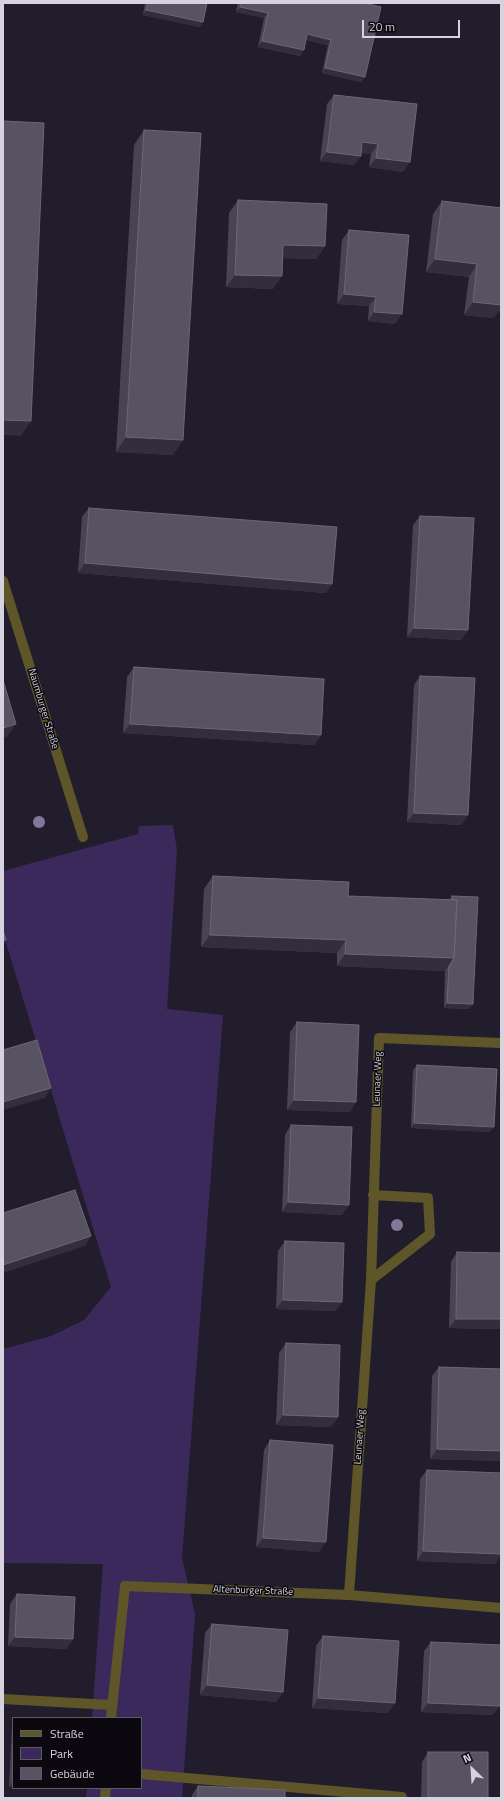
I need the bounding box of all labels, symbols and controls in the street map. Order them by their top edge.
scale bar [364,12,462,38]
text: 20 m [369,17,395,36]
street label: Naumburger Straße [25,667,61,751]
street label: Leunaer Weg [371,1051,385,1107]
street label: Leunaer Weg [352,1409,368,1465]
street label: Altenburger Straße [213,1584,293,1598]
legend [12,1717,142,1789]
text: Straße [50,1724,84,1743]
text: Park [50,1744,73,1763]
north arrow [452,1749,492,1789]
text: N [460,1749,474,1767]
text: Gebäude [50,1764,95,1783]

